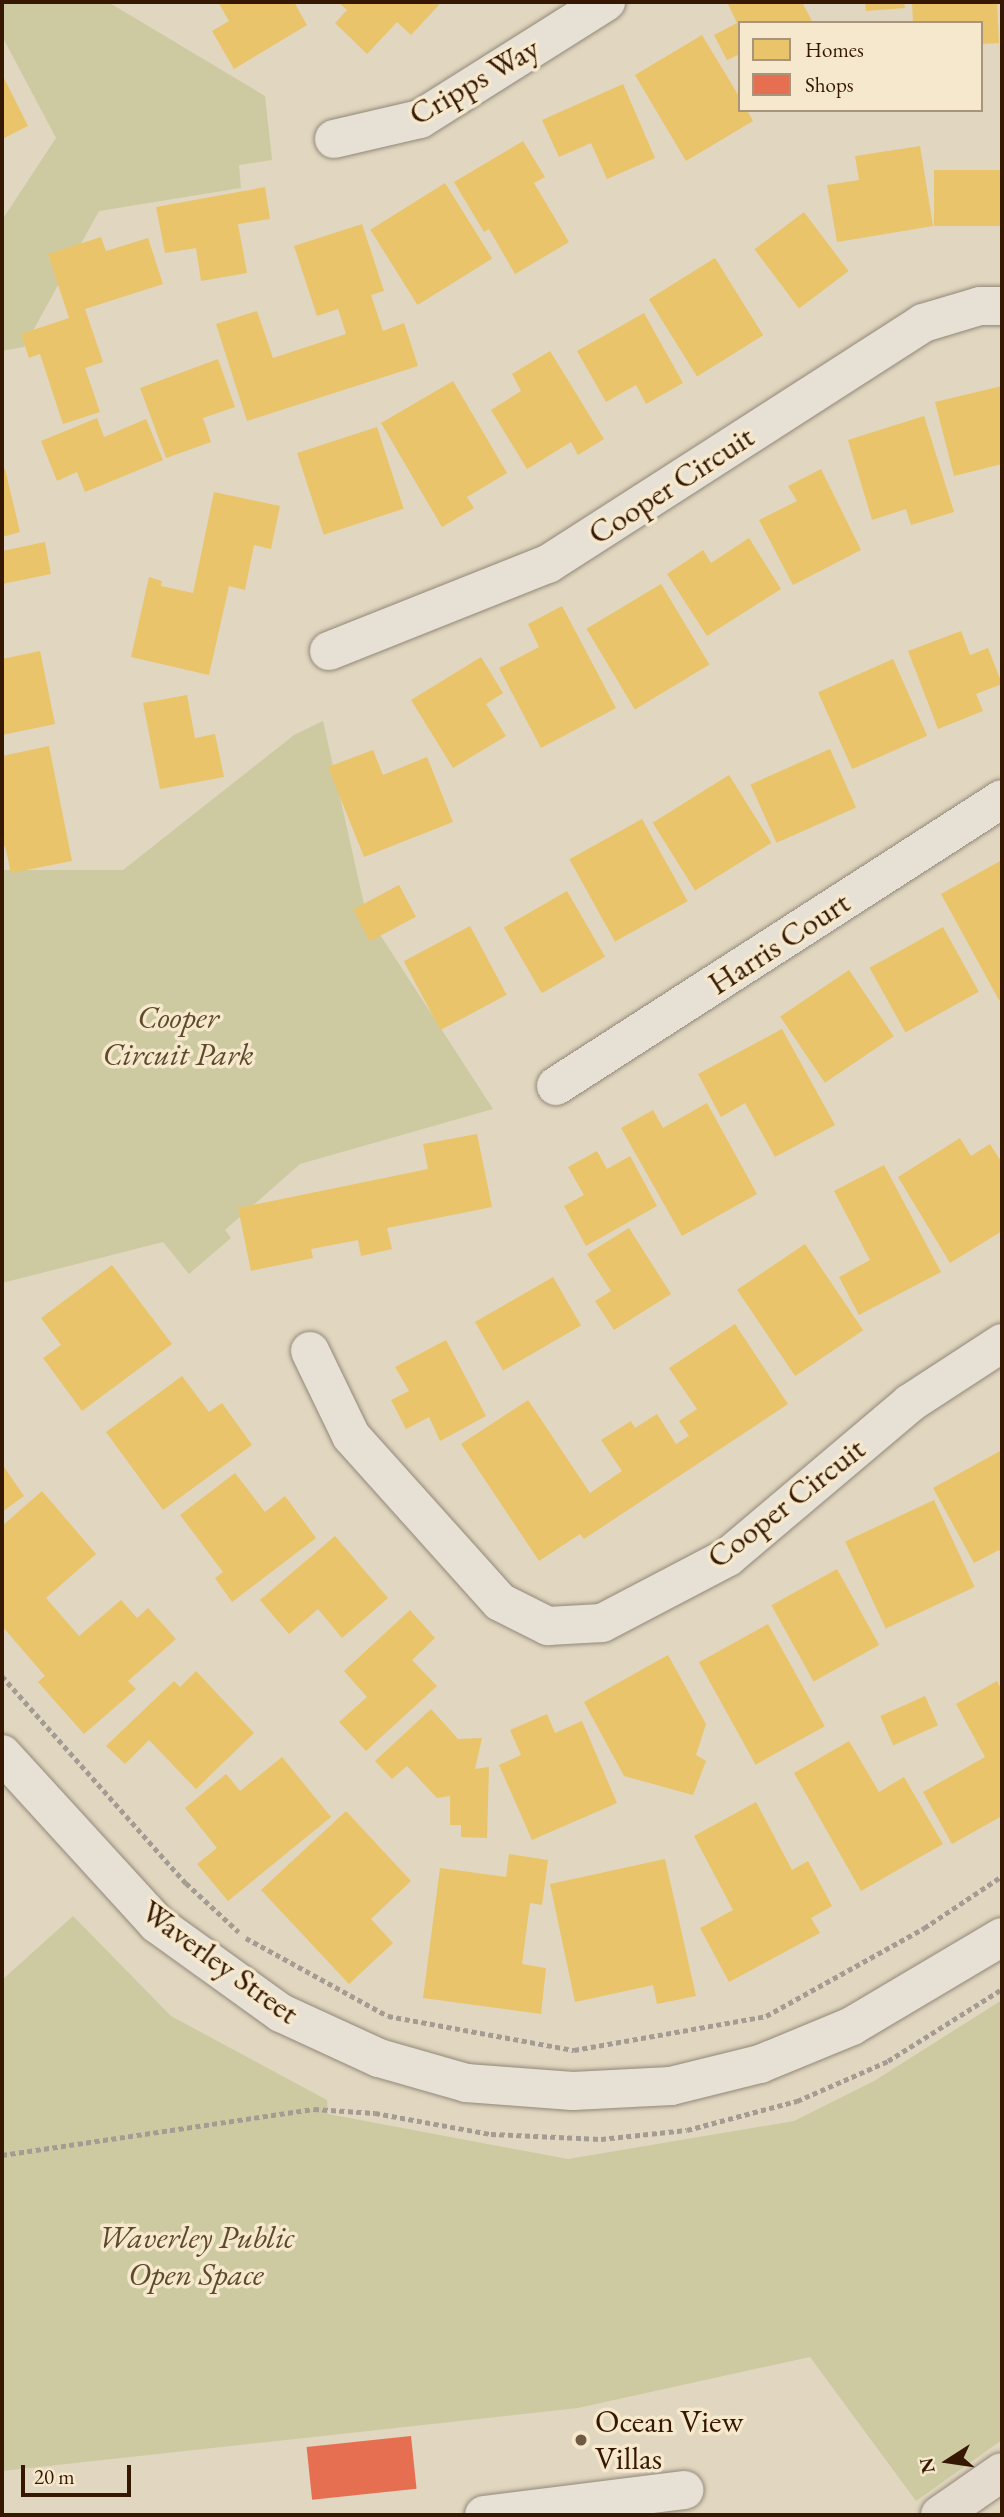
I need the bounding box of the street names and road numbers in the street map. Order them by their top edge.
street label: Cripps Way [402,28,546,134]
street label: Cooper Circuit [581,417,761,553]
street label: Harris Court [701,883,857,1003]
street label: Cooper Circuit [699,1430,873,1576]
street label: Waverley Street [134,1892,306,2032]

